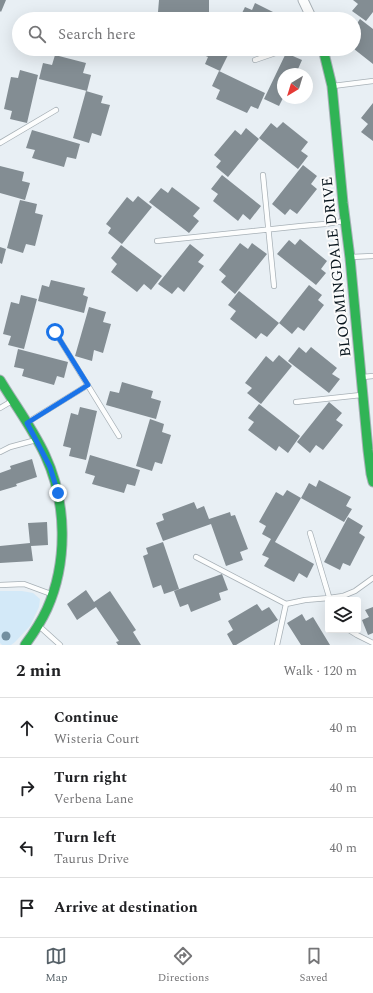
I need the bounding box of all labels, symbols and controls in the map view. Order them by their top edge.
search box [12,12,361,56]
icon: search [26,23,48,45]
text: Search here [58,23,136,46]
north arrow [277,68,313,104]
street label: BLOOMINGDALE DRIVE [316,176,357,358]
route start [46,323,64,341]
route end [49,484,67,502]
map controls [325,597,361,633]
button: layers [325,597,361,633]
text: 2 min [16,658,61,684]
text: Walk · 120 m [283,661,357,681]
text: Continue [54,706,119,729]
icon: ahead [16,717,38,739]
text: 40 m [330,718,357,738]
text: Wisteria Court [54,729,139,749]
text: Turn right [54,766,127,789]
icon: right [16,777,38,799]
text: 40 m [330,778,357,798]
text: Verbena Lane [54,789,134,809]
text: Turn left [54,826,116,849]
icon: left [16,837,38,859]
text: 40 m [330,838,357,858]
text: Taurus Drive [54,849,129,869]
text: Arrive at destination [54,896,198,919]
icon: arrive [16,897,38,919]
tab: Map [45,945,67,986]
tab: Directions [158,945,209,986]
tab: Saved [300,945,328,986]

